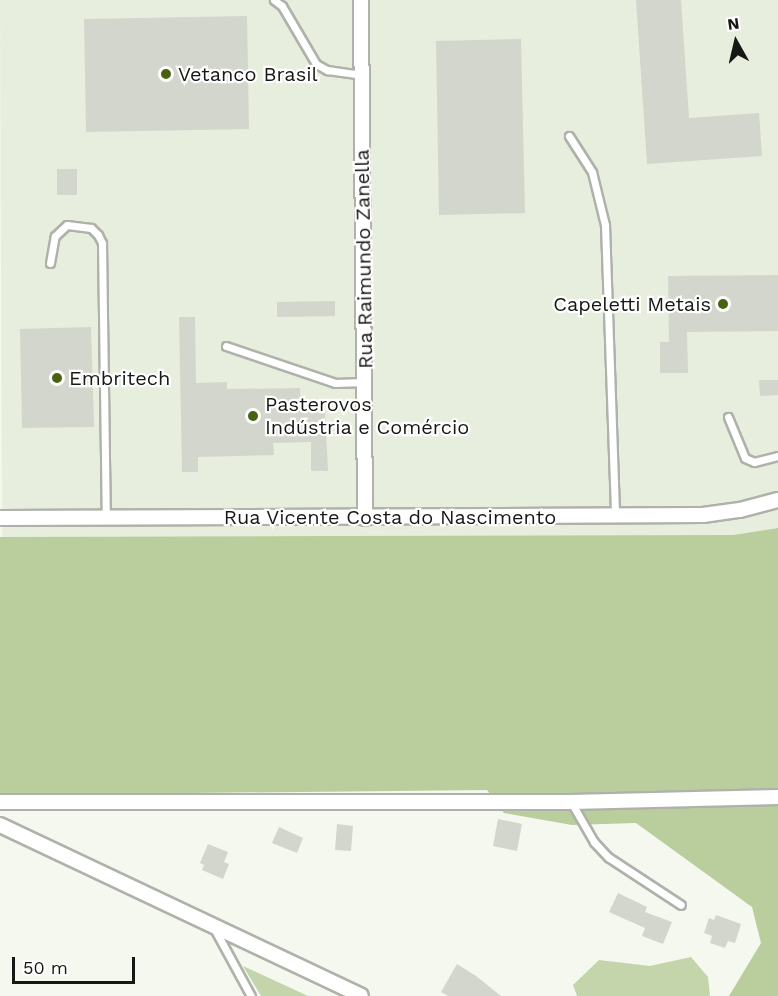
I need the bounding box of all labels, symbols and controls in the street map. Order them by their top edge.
north arrow [706,12,766,72]
text: N [726,13,741,34]
place label: Vetanco Brasil [178,62,318,86]
marker: Vetanco Brasil [159,67,173,81]
street label: Rua Raimundo Zanella [350,149,378,369]
place label: Capeletti Metais [553,292,711,316]
marker: Capeletti Metais [716,297,730,311]
place label: Embritech [69,366,170,390]
marker: Embritech [50,371,64,385]
place label: Pasterovos Indústria e Comércio [265,392,470,439]
marker: Pasterovos Indústria e Comércio [246,409,260,423]
street label: Rua Vicente Costa do Nascimento [223,505,557,529]
scale bar [15,945,138,983]
text: 50 m [23,957,68,978]

